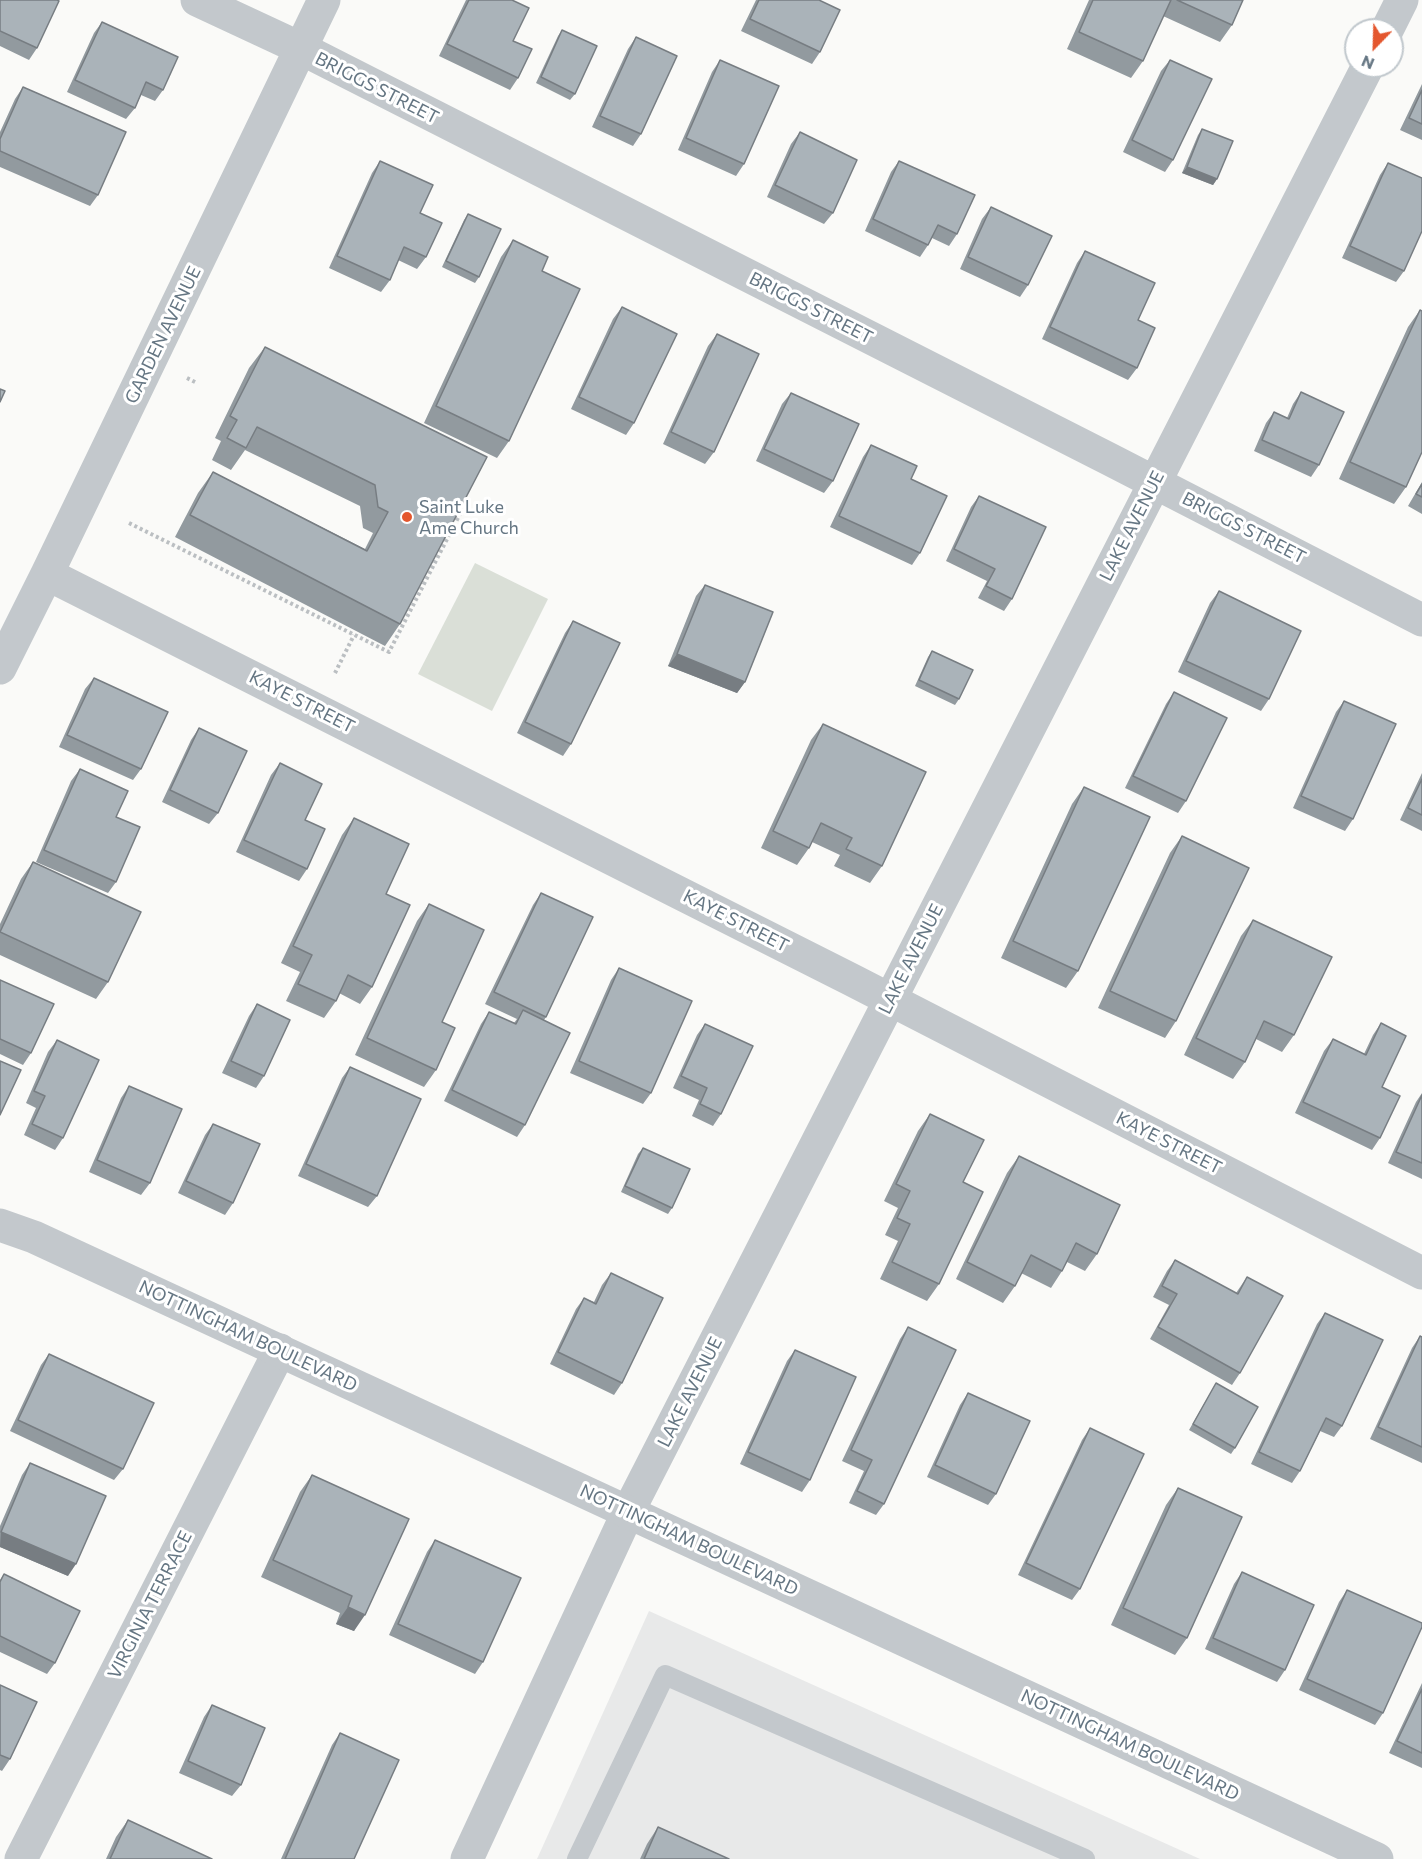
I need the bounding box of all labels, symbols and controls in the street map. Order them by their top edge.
north arrow [1344,18,1404,78]
street label: BRIGGS STREET [312,48,442,128]
text: N [1358,52,1377,74]
street label: GARDEN AVENUE [120,263,206,407]
street label: BRIGGS STREET [746,268,876,348]
street label: LAKE AVENUE [1095,467,1169,585]
street label: BRIGGS STREET [1179,488,1309,568]
place label: Saint Luke Ame Church [419,496,519,538]
marker: Saint Luke Ame Church [400,510,414,524]
street label: KAYE STREET [246,666,358,738]
street label: KAYE STREET [680,885,792,957]
street label: LAKE AVENUE [874,900,948,1018]
street label: KAYE STREET [1113,1107,1225,1179]
street label: NOTTINGHAM BOULEVARD [135,1276,361,1396]
street label: LAKE AVENUE [653,1333,727,1451]
street label: NOTTINGHAM BOULEVARD [576,1480,802,1600]
street label: VIRGINIA TERRACE [103,1527,197,1683]
street label: NOTTINGHAM BOULEVARD [1017,1685,1243,1805]

